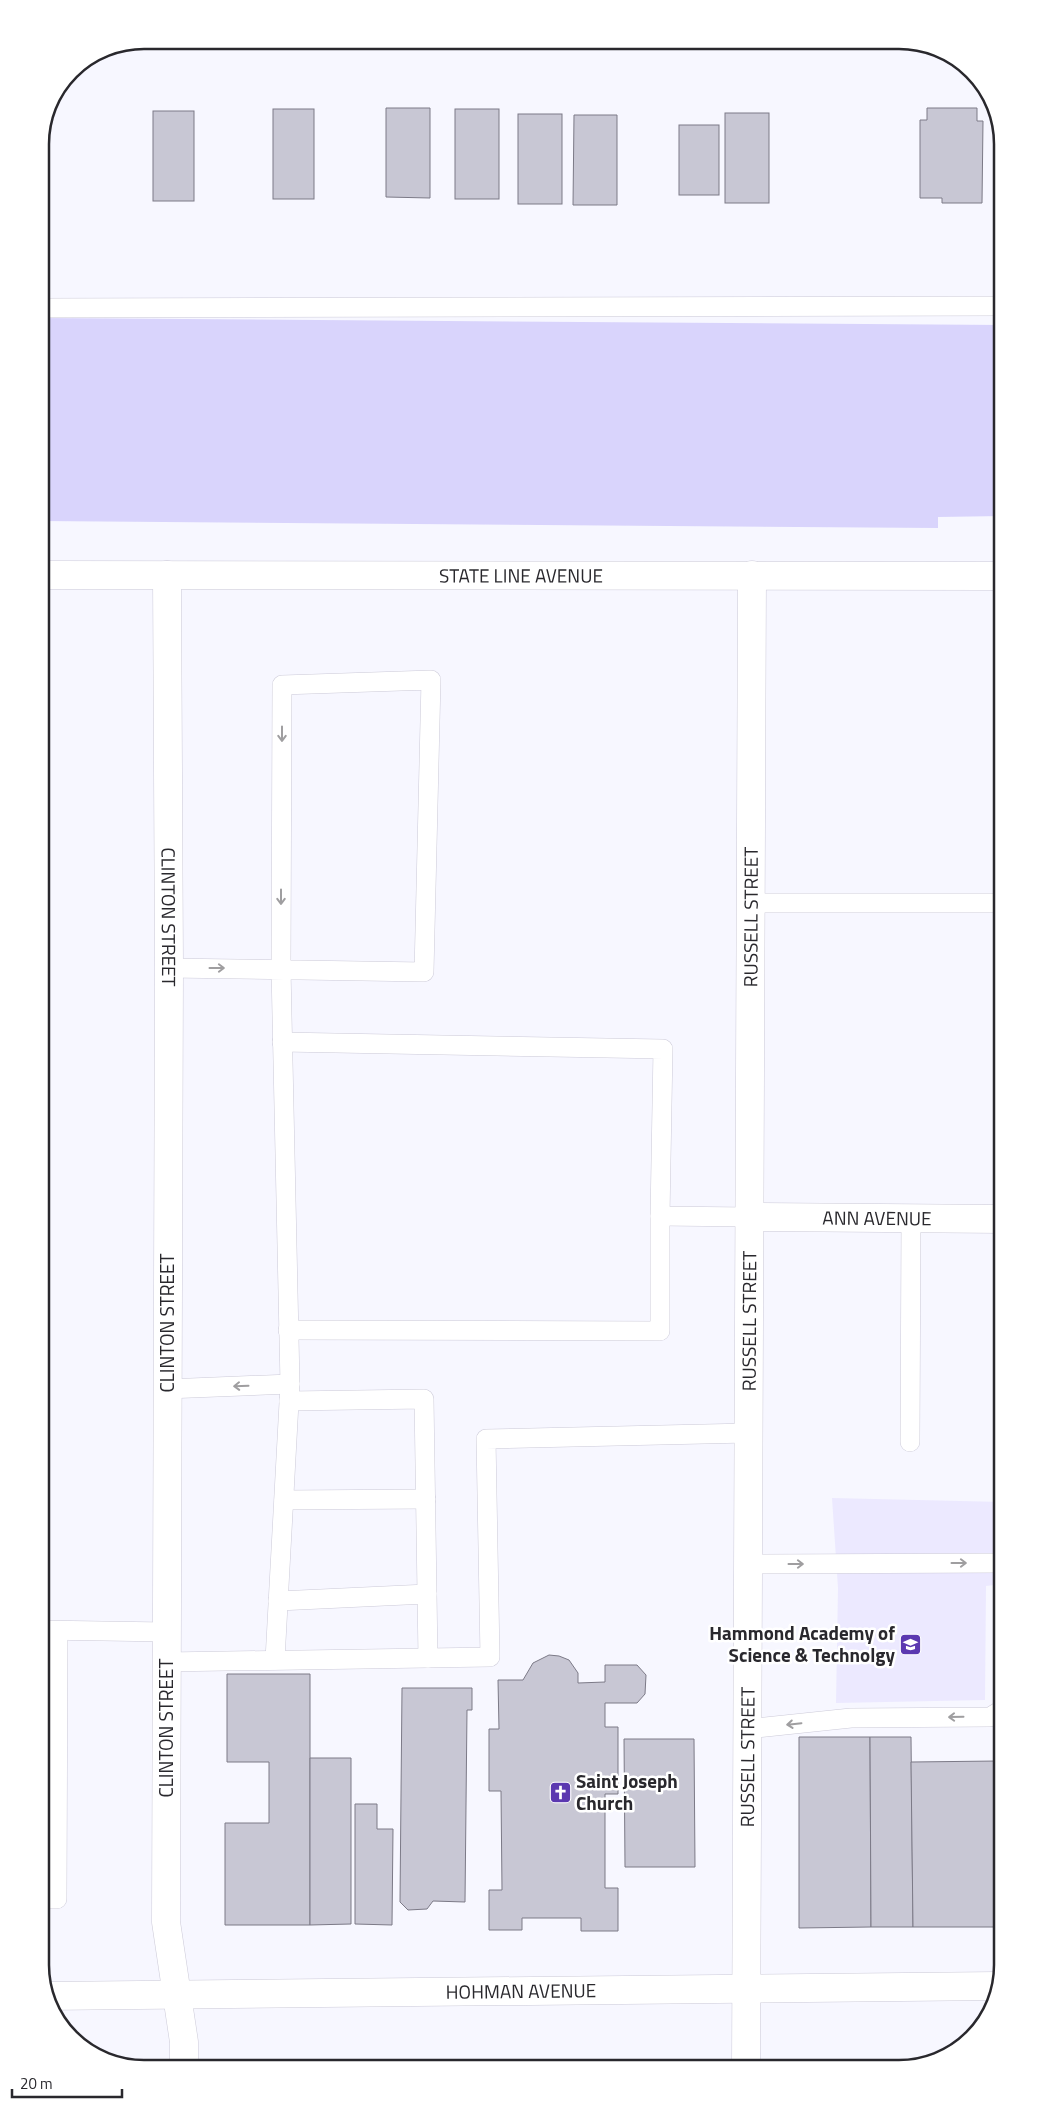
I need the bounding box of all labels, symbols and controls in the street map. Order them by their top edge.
street label: STATE LINE AVENUE [439,560,603,590]
one-way arrow [277,726,287,742]
street label: CLINTON STREET [154,847,184,987]
street label: RUSSELL STREET [735,847,765,987]
one-way arrow [276,888,286,904]
one-way arrow [209,963,225,973]
street label: ANN AVENUE [822,1203,932,1232]
street label: RUSSELL STREET [734,1251,763,1391]
street label: CLINTON STREET [152,1253,181,1393]
one-way arrow [233,1381,250,1391]
one-way arrow [950,1558,966,1568]
one-way arrow [788,1559,804,1569]
place label: Hammond Academy of Science & Technolgy [709,1618,895,1669]
school or university icon: Hammond Academy of Science & Technolgy [899,1632,923,1656]
street label: CLINTON STREET [151,1658,180,1798]
street label: RUSSELL STREET [732,1687,762,1827]
one-way arrow [949,1712,965,1722]
one-way arrow [787,1719,803,1729]
place label: Saint Joseph Church [576,1766,678,1817]
church icon: Saint Joseph Church [548,1780,572,1804]
street label: HOHMAN AVENUE [446,1975,596,2006]
scale bar [12,2066,122,2098]
text: 20 m [20,2072,53,2095]

